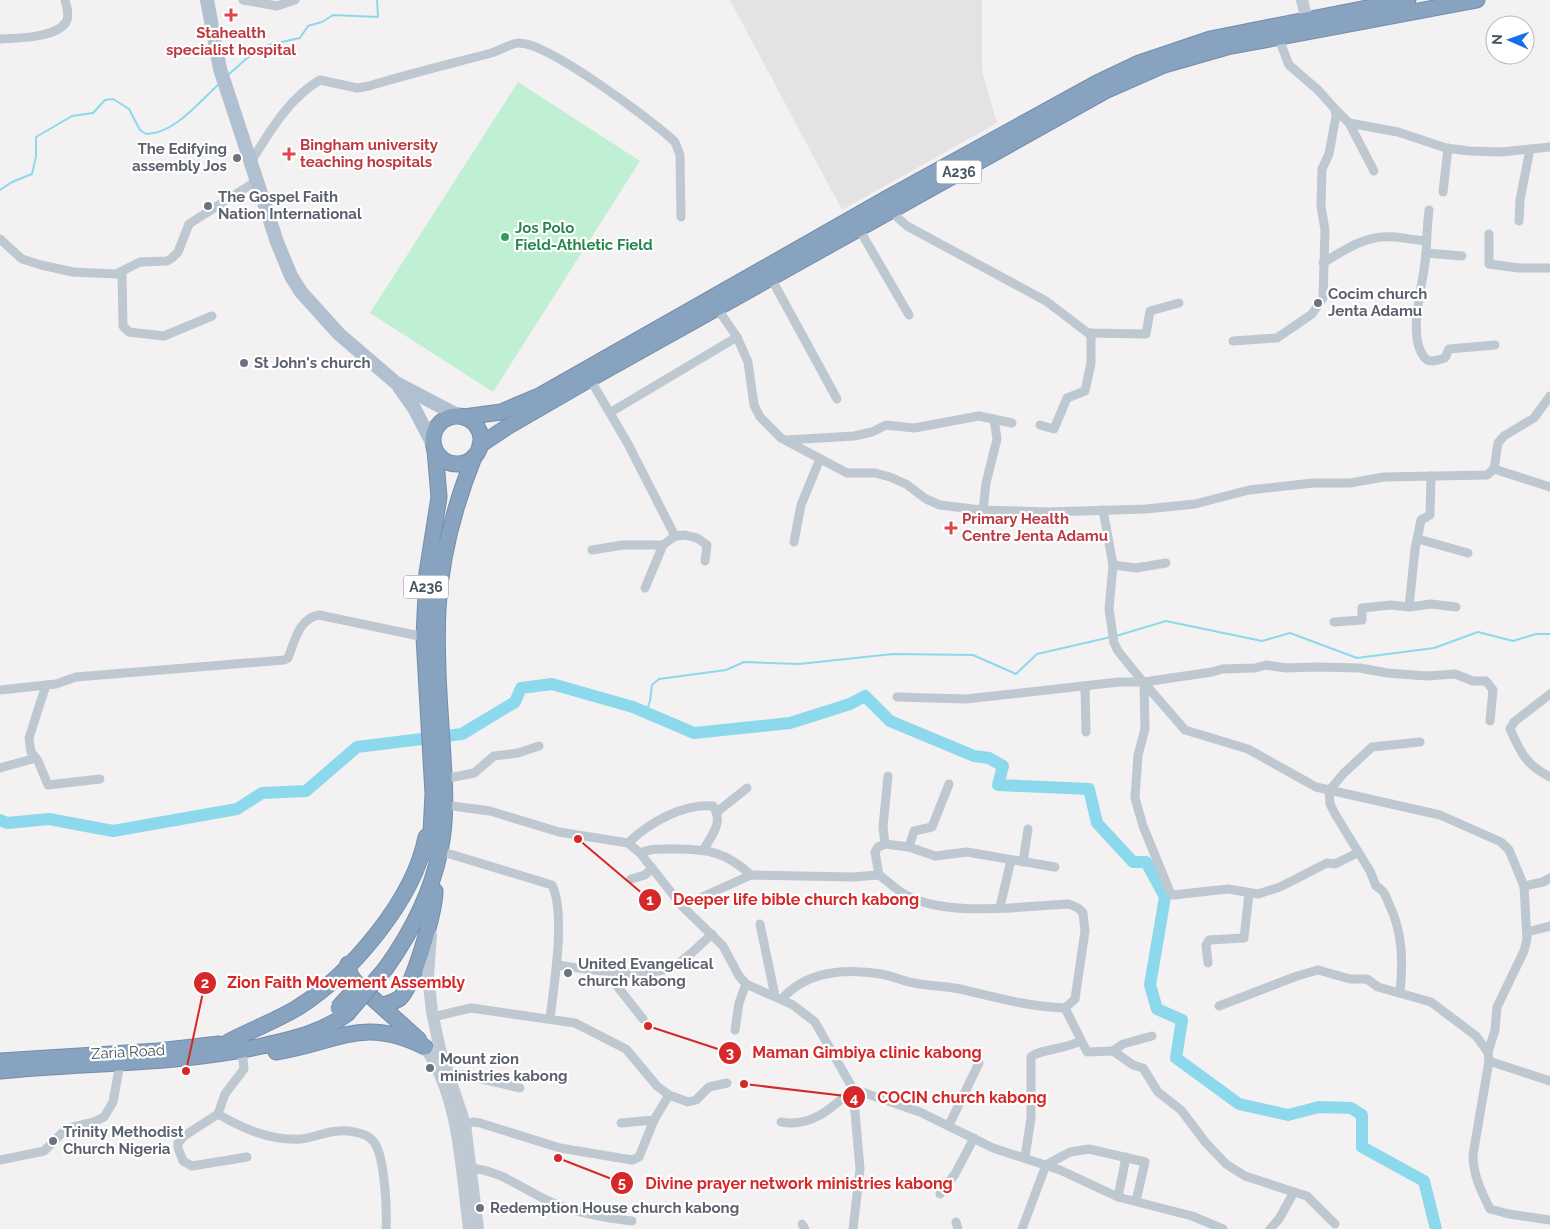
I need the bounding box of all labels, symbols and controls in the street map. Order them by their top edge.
marker: Stahealth specialist hospital [224,8,238,22]
north arrow [1485,15,1535,65]
place label: Stahealth specialist hospital [166,24,296,59]
text: N [1489,34,1505,45]
place label: Bingham university teaching hospitals [300,136,439,171]
place label: The Edifying assembly Jos [132,140,227,175]
marker: Bingham university teaching hospitals [282,147,296,161]
marker: The Edifying assembly Jos [231,152,243,164]
road number: A236 [936,160,982,183]
place label: The Gospel Faith Nation International [218,188,362,223]
marker: The Gospel Faith Nation International [202,200,214,212]
place label: Jos Polo Field-Athletic Field [515,219,653,254]
marker: Jos Polo Field-Athletic Field [499,231,511,243]
place label: Cocim church Jenta Adamu [1328,285,1427,320]
marker: Cocim church Jenta Adamu [1312,297,1324,309]
place label: St John's church [254,354,371,372]
marker: St John's church [238,357,250,369]
place label: Primary Health Centre Jenta Adamu [962,510,1108,545]
marker: Primary Health Centre Jenta Adamu [944,521,958,535]
road number: A236 [404,576,448,598]
callout: Deeper life bible church kabong [638,884,929,915]
text: Deeper life bible church kabong [673,890,919,909]
text: 1 [646,891,654,909]
place label: United Evangelical church kabong [578,955,714,990]
callout: Zion Faith Movement Assembly [192,967,476,998]
marker: United Evangelical church kabong [562,967,574,979]
text: Zion Faith Movement Assembly [227,973,465,992]
text: 2 [201,974,209,992]
callout: Maman Gimbiya clinic kabong [717,1037,992,1068]
street label: Zaria Road [91,1041,165,1063]
text: Maman Gimbiya clinic kabong [752,1043,982,1062]
text: 3 [726,1044,734,1062]
place label: Mount zion ministries kabong [440,1050,568,1085]
marker: Mount zion ministries kabong [424,1062,436,1074]
callout: COCIN church kabong [842,1082,1056,1113]
text: COCIN church kabong [877,1088,1047,1107]
text: 4 [850,1089,859,1107]
place label: Trinity Methodist Church Nigeria [63,1123,184,1158]
marker: Trinity Methodist Church Nigeria [47,1135,59,1147]
callout: Divine prayer network ministries kabong [610,1168,963,1199]
text: 5 [618,1174,626,1192]
text: Divine prayer network ministries kabong [645,1174,953,1193]
place label: Redemption House church kabong [490,1199,739,1217]
marker: Redemption House church kabong [474,1202,486,1214]

